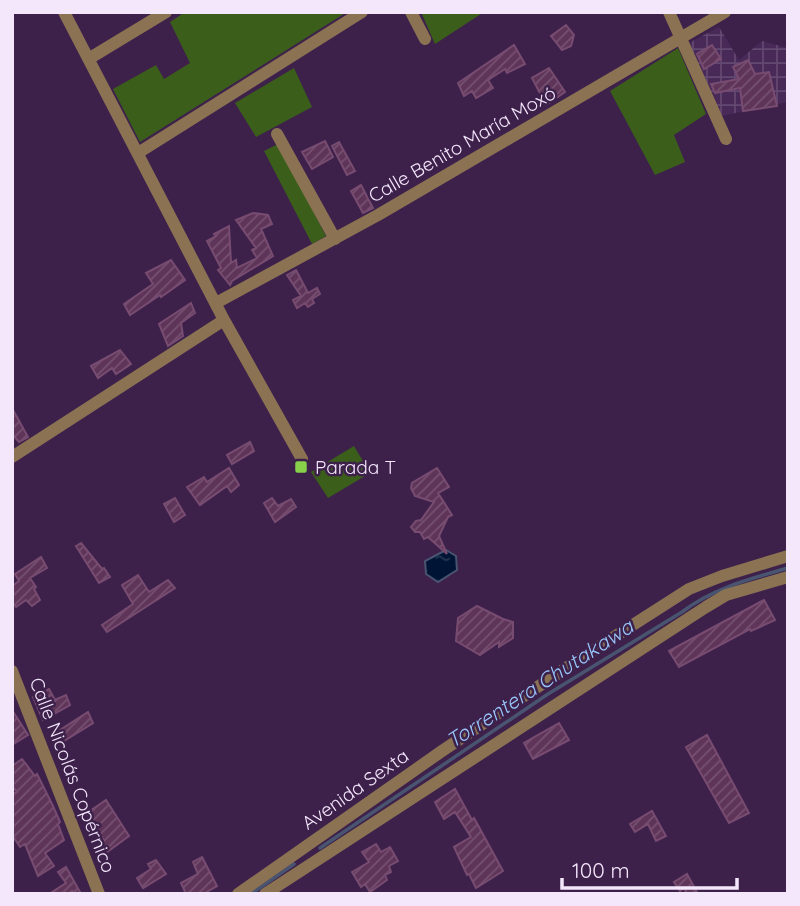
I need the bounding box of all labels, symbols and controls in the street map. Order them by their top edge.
street label: Calle Benito María Moxó [364,80,560,208]
place label: Parada T [315,455,396,479]
marker: Parada T [293,459,309,475]
water label: Torrentera Chutakawa [441,612,639,753]
street label: Calle Nicolás Copérnico [25,674,121,876]
street label: Avenida Sexta [297,743,413,835]
scale bar [562,846,737,890]
text: 100 m [572,857,630,883]

